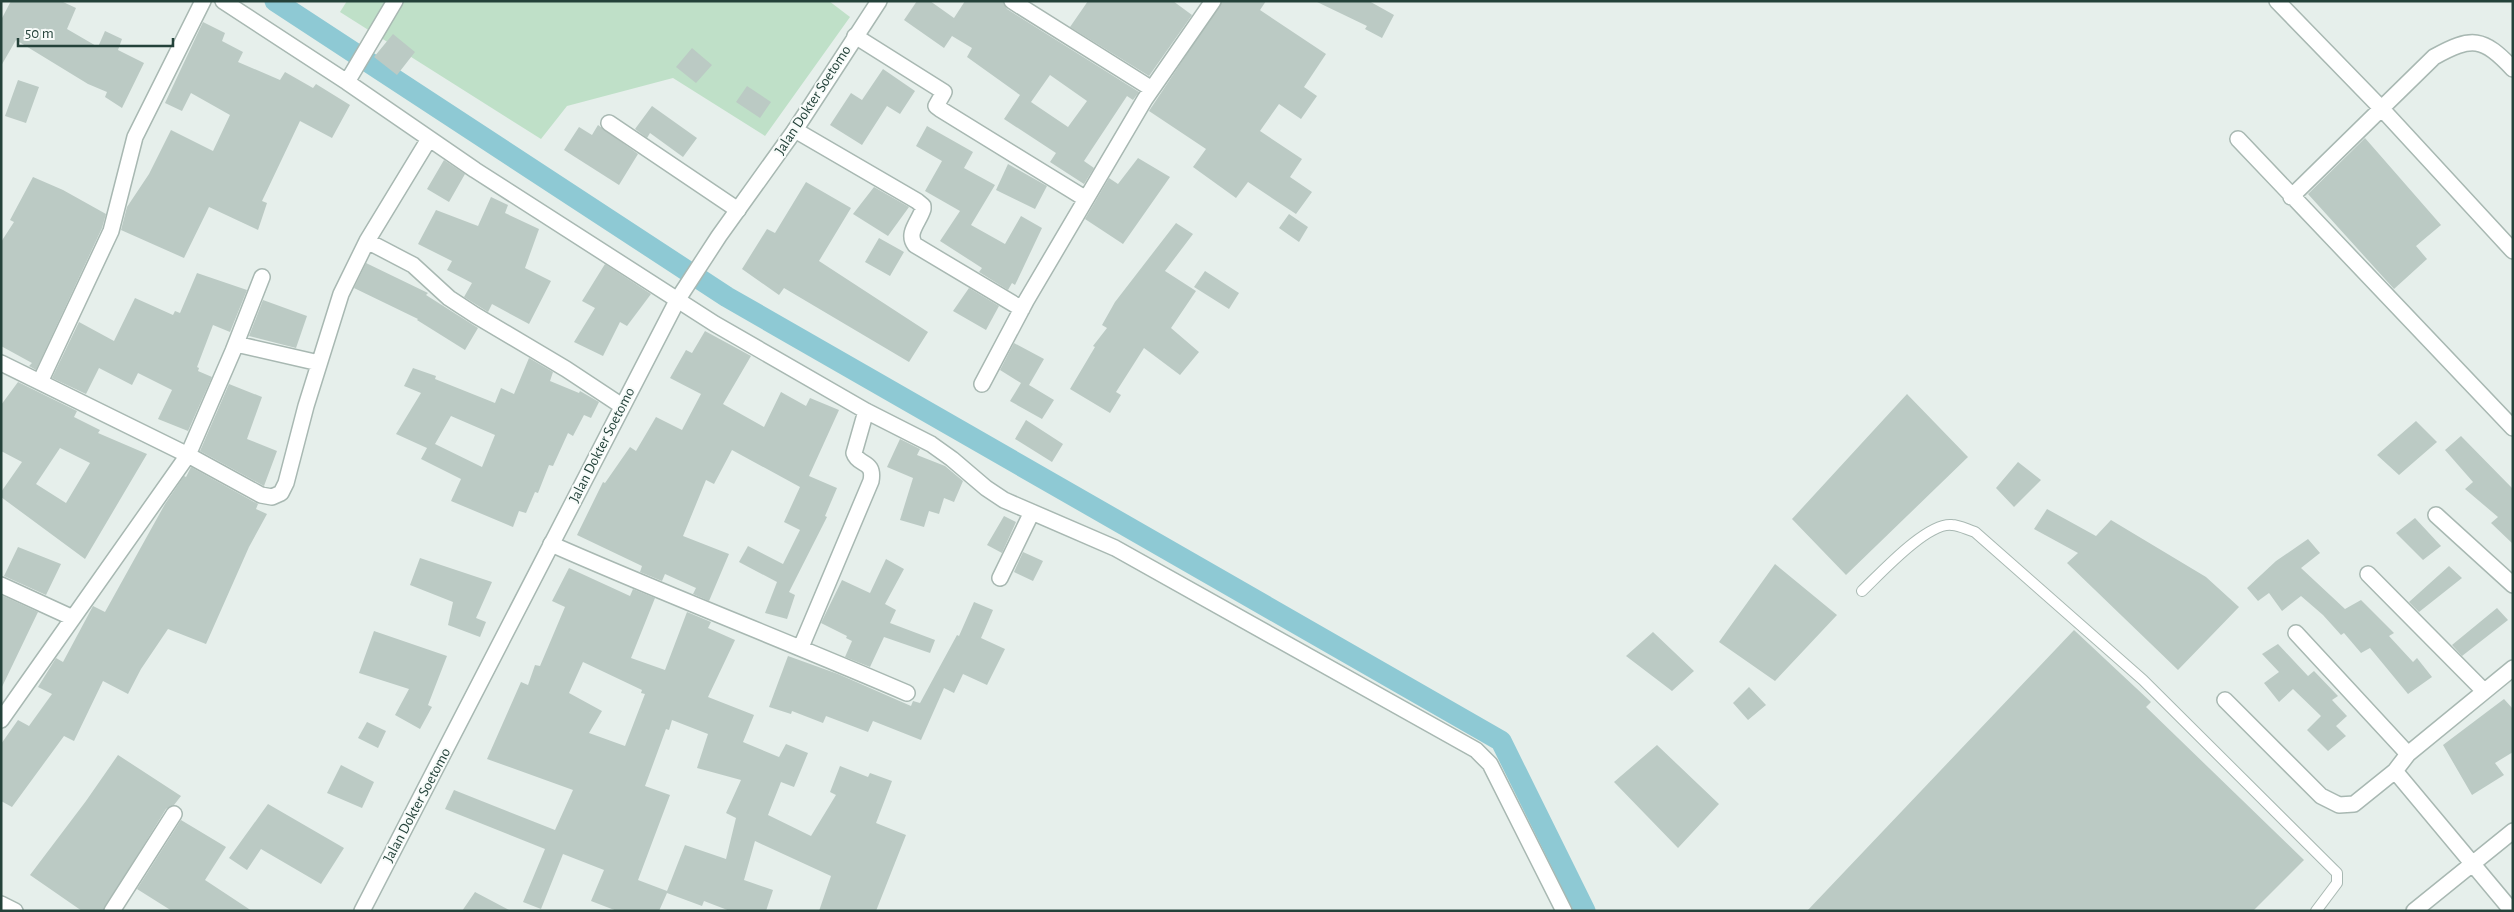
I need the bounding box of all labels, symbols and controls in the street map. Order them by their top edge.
scale bar [18,15,172,47]
text: 50 m [25,26,54,41]
street label: Jalan Dokter Soetomo [772,43,854,157]
street label: Jalan Dokter Soetomo [567,385,637,505]
street label: Jalan Dokter Soetomo [381,745,453,865]

